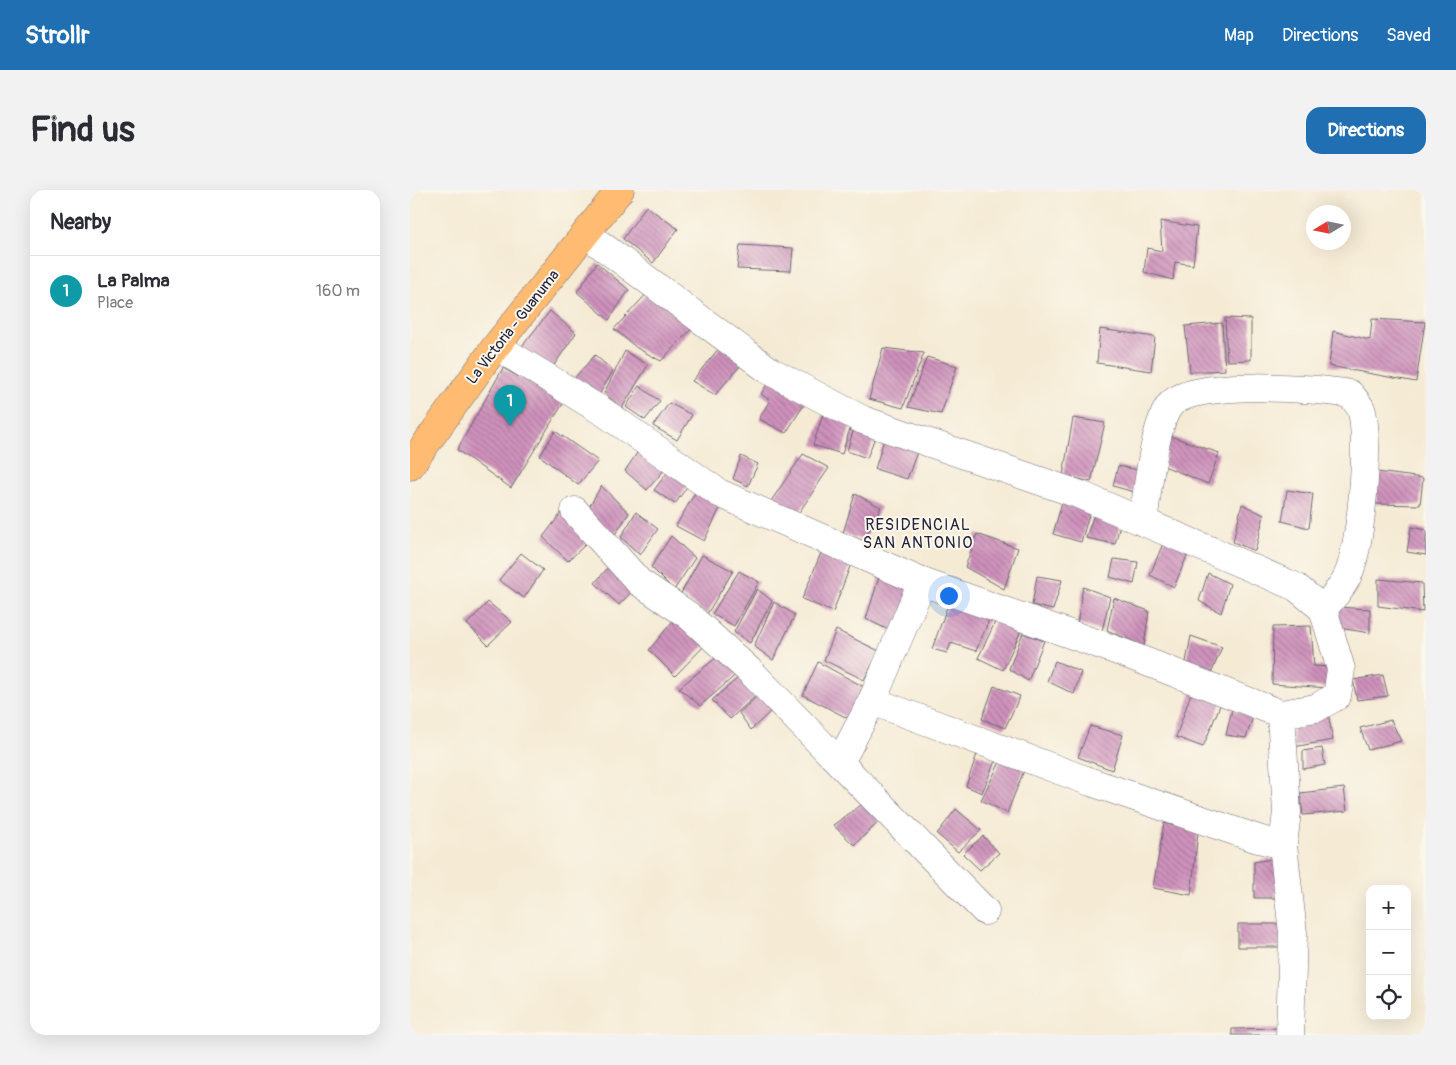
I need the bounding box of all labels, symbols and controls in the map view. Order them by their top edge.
text: Strollr [25,21,90,50]
text: Map [1224,24,1254,47]
text: Directions [1282,24,1358,47]
text: Saved [1386,24,1431,47]
button: Directions [1306,107,1426,154]
text: Find us [30,108,135,152]
north arrow [1306,205,1351,250]
text: Nearby [50,209,111,236]
street label: La Victoria - Guanuma [462,266,564,388]
text: La Palma [97,269,169,293]
text: 1 [63,281,69,301]
text: 160 m [316,281,360,301]
text: Place [97,293,133,313]
pin: 1 [494,385,526,426]
district label: RESIDENCIAL SAN ANTONIO [863,515,973,553]
your location [936,583,962,609]
map controls [1366,885,1411,1020]
button: + [1366,885,1411,930]
button: − [1366,930,1411,975]
button: locate [1366,975,1411,1020]

